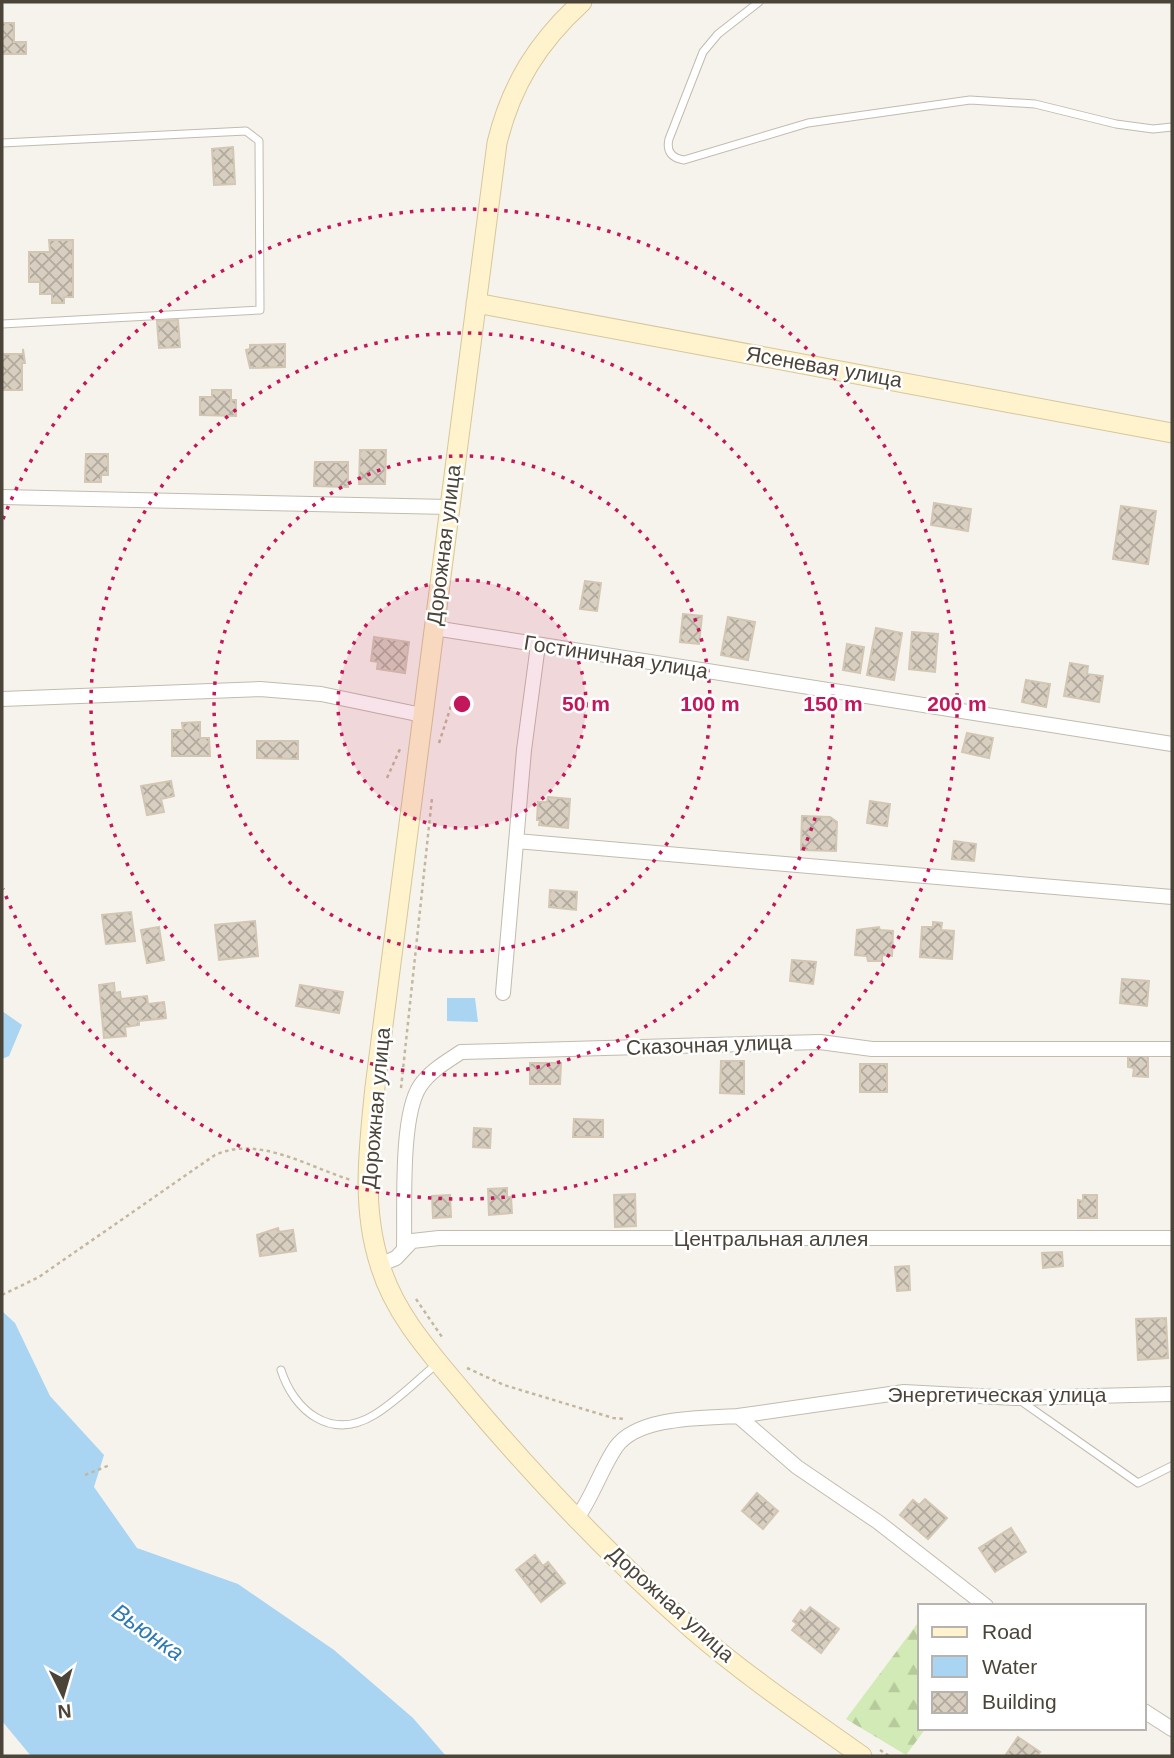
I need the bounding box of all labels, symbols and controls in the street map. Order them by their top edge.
street label: Ясеневая улица [744,341,904,392]
street label: Дорожная улица [422,463,465,627]
street label: Гостиничная улица [522,631,710,682]
centre of rings [450,692,474,716]
text: 50 m [562,692,610,715]
text: 100 m [680,692,740,715]
text: 150 m [803,692,863,715]
text: 200 m [927,692,987,715]
street label: Дорожная улица [357,1026,394,1189]
street label: Сказочная улица [626,1030,793,1059]
street label: Центральная аллея [674,1227,868,1250]
street label: Энергетическая улица [888,1383,1107,1406]
street label: Дорожная улица [604,1541,739,1666]
water label: Вьюнка [107,1598,189,1666]
legend [918,1604,1146,1730]
text: Road [982,1620,1032,1643]
text: Water [982,1655,1037,1678]
north arrow [28,1660,98,1730]
text: Building [982,1690,1057,1713]
text: N [57,1700,72,1722]

